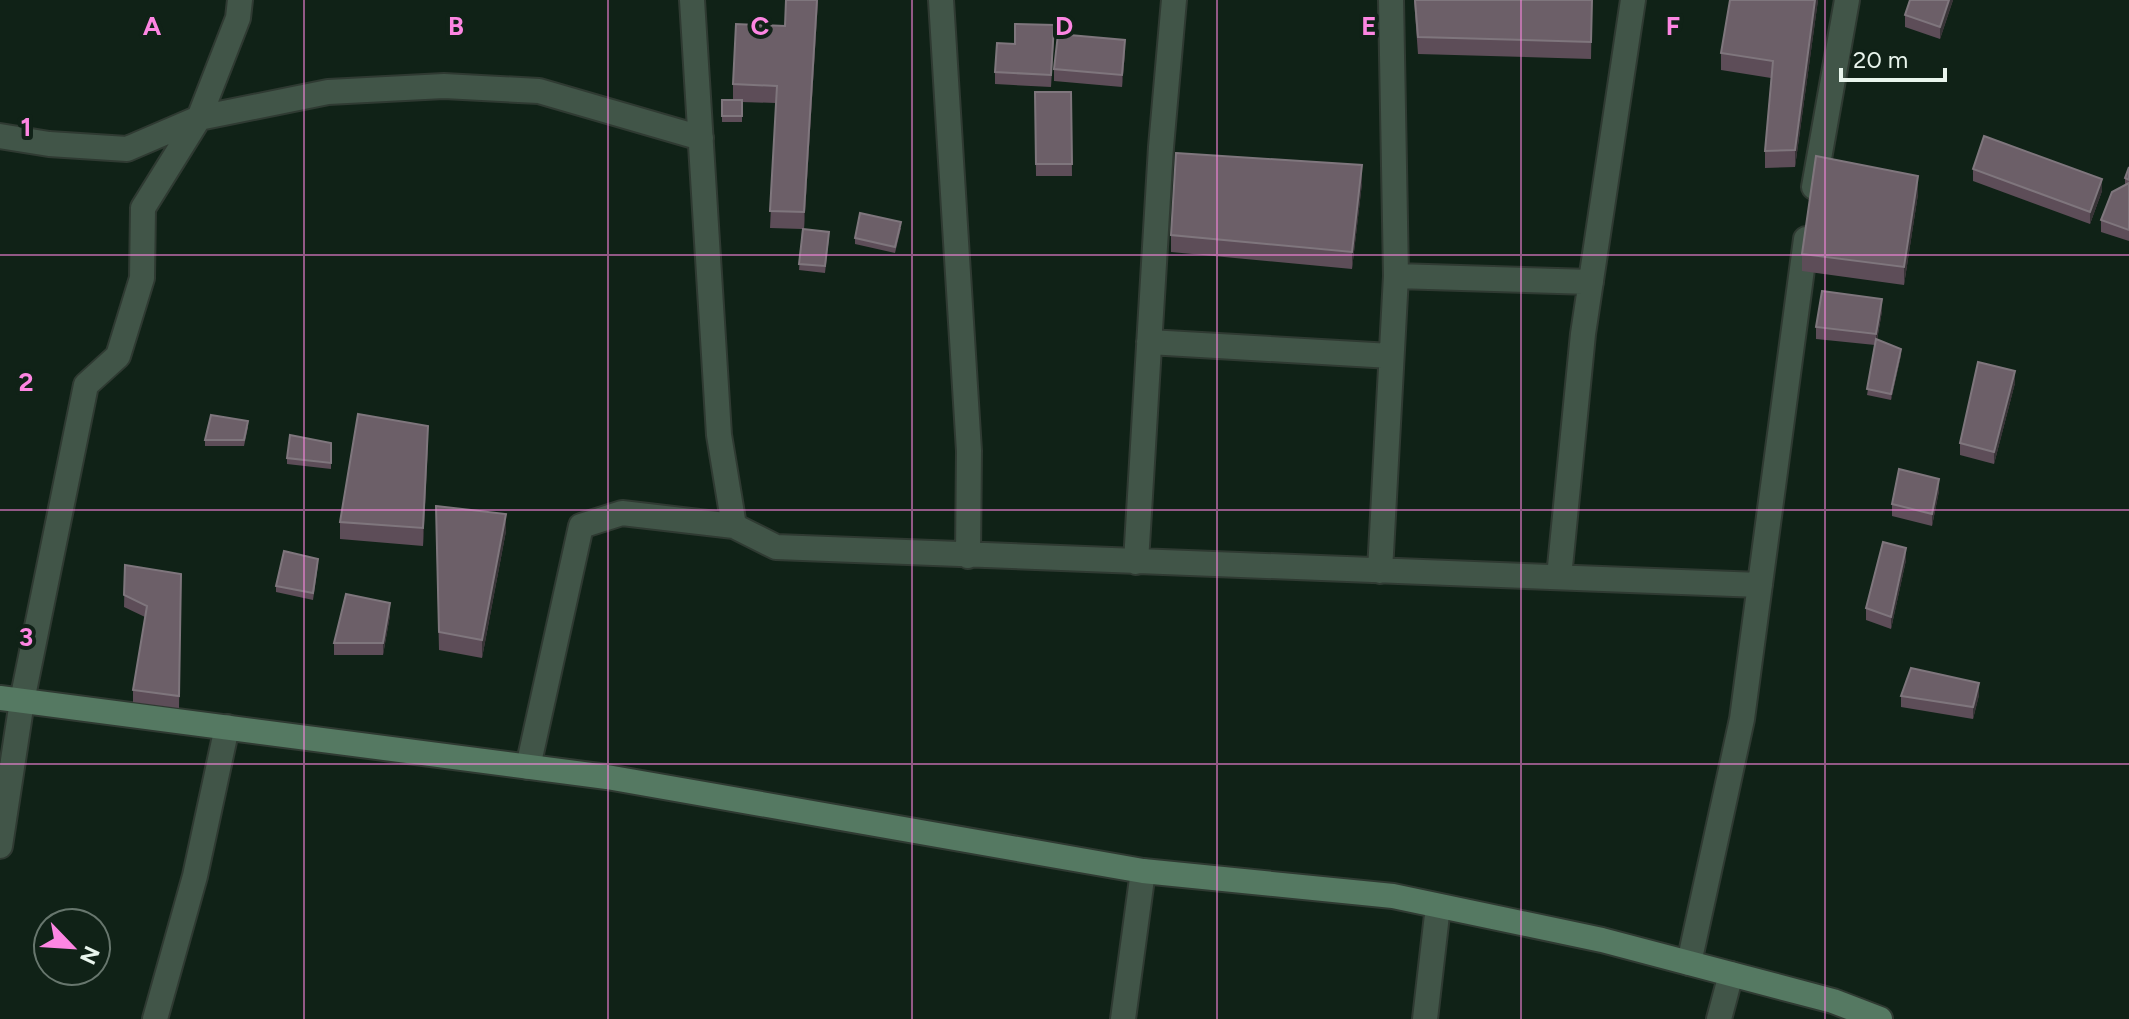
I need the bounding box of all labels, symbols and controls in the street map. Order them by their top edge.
text: A [143,10,162,42]
text: B [448,10,464,42]
text: C [751,10,770,42]
text: D [1055,10,1073,42]
text: E [1361,10,1377,42]
text: F [1666,10,1680,42]
scale bar [1841,32,1945,82]
text: 20 m [1853,45,1908,74]
text: 1 [21,111,31,143]
text: 2 [18,366,34,398]
text: 3 [19,621,33,653]
north arrow [32,907,112,987]
text: N [74,942,106,969]

